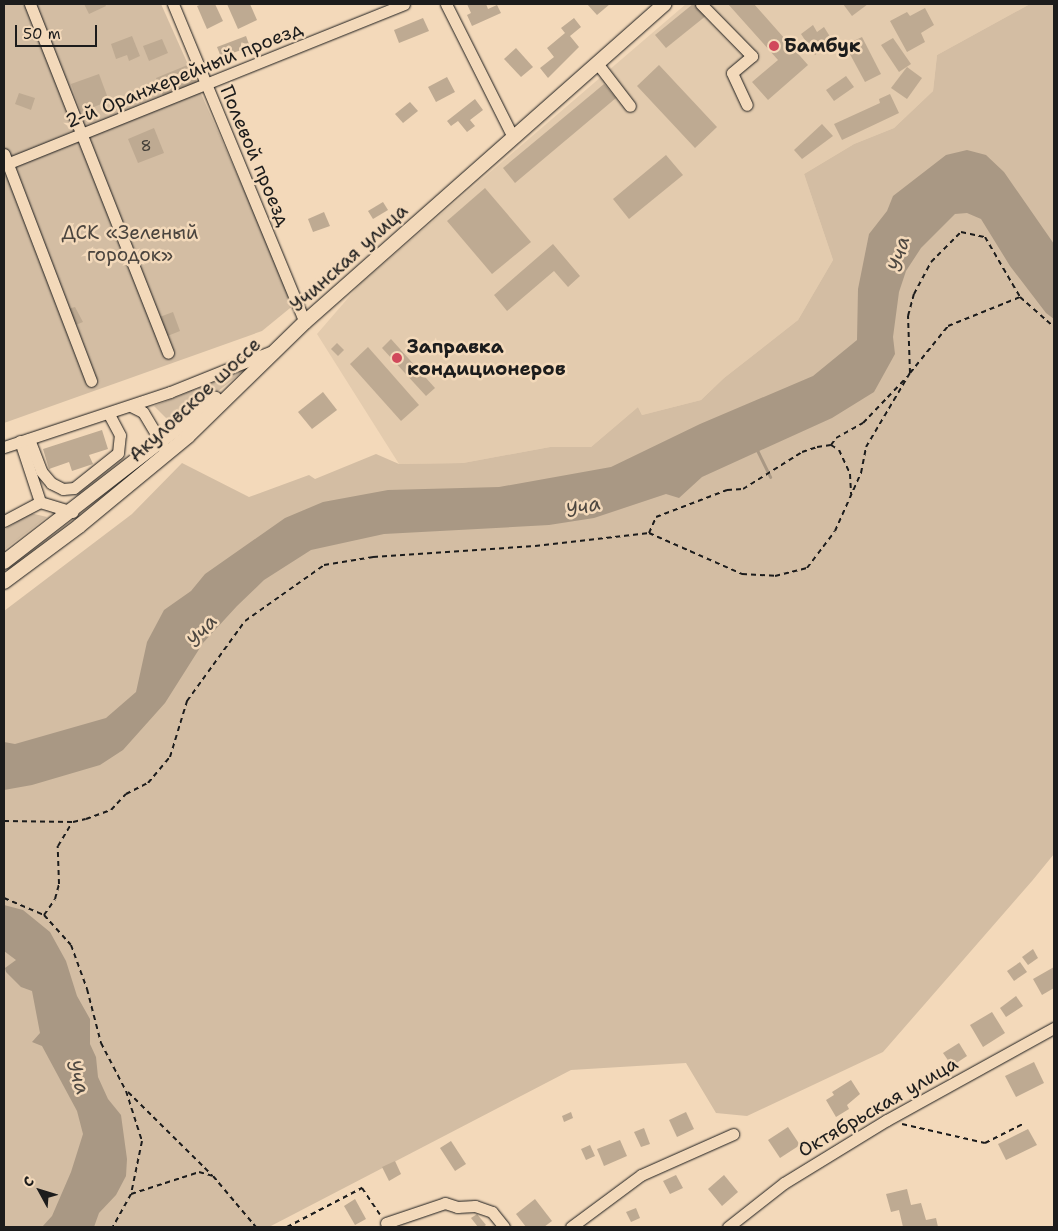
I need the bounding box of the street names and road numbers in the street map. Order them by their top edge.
street label: 2-й Оранжерейный проезд [62,17,306,133]
street label: Полевой проезд [215,82,295,230]
street label: Учинская улица [286,199,412,317]
street label: Акуловское шоссе [124,333,266,467]
street label: Октябрьская улица [794,1052,962,1162]

